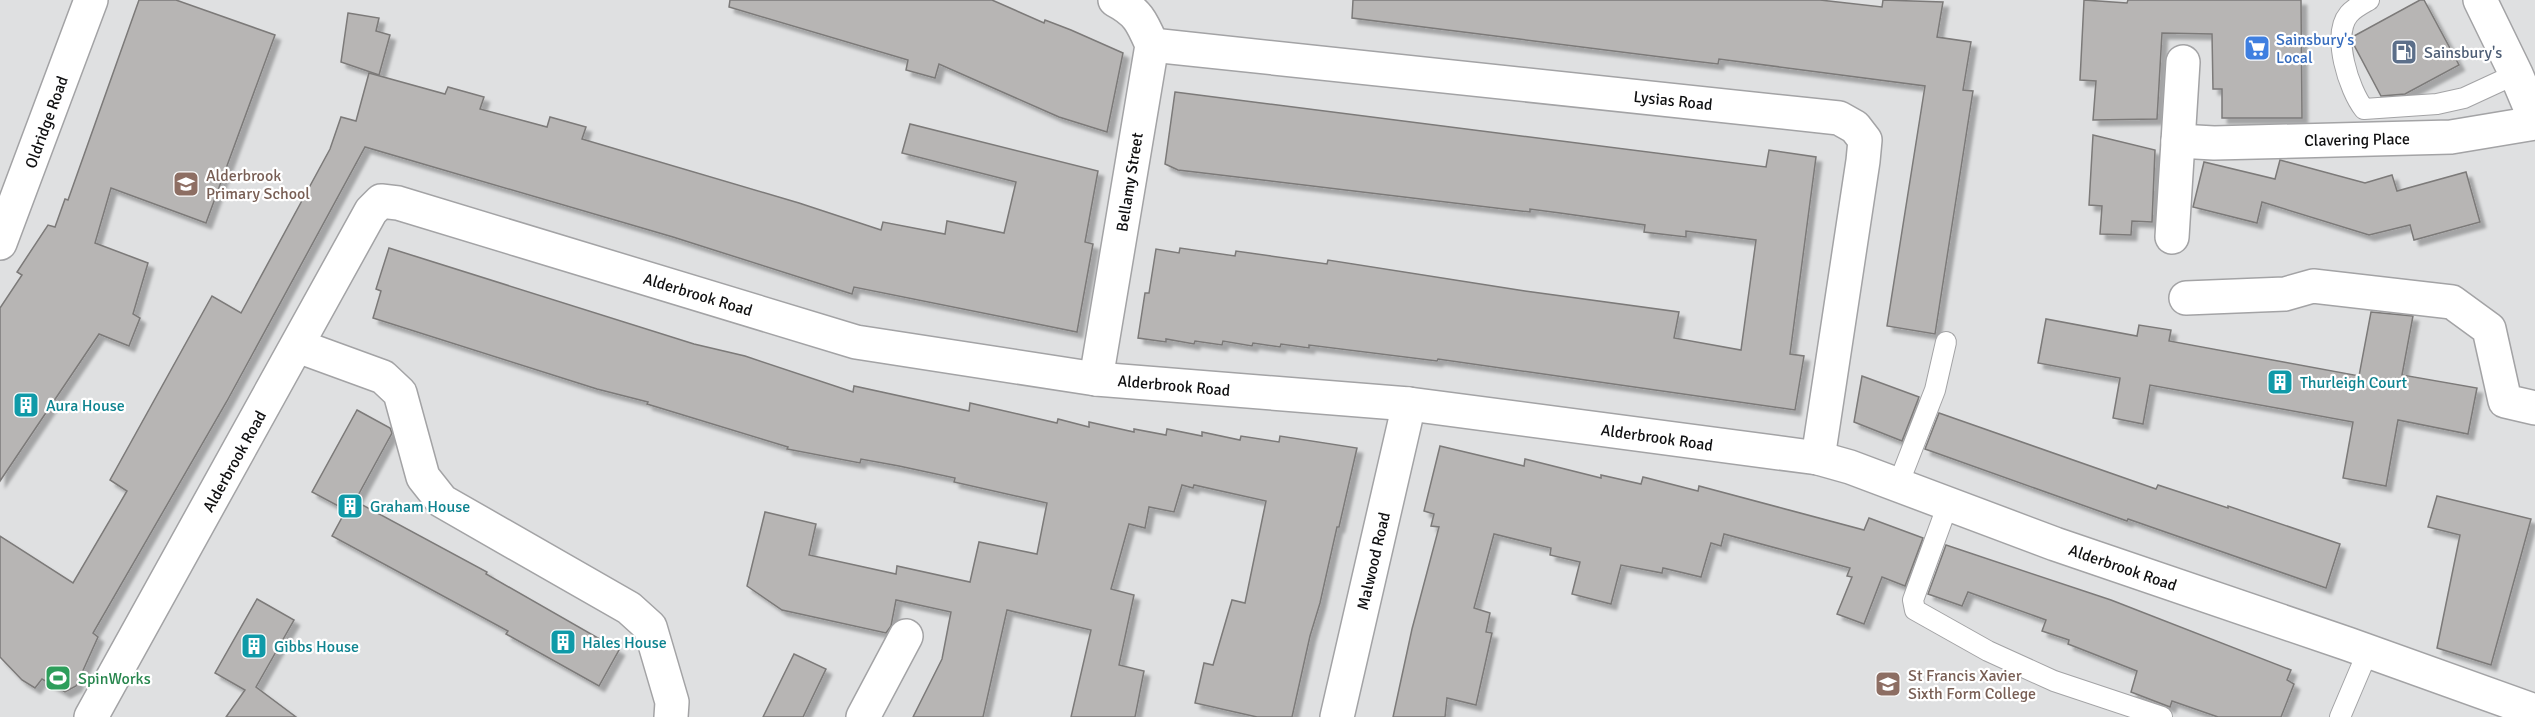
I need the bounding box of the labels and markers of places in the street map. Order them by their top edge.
place label: Sainsbury's Local [2276,30,2354,68]
supermarket icon: Sainsbury's Local [2242,33,2272,63]
fuel station icon: Sainsbury's [2389,37,2419,67]
place label: Sainsbury's [2424,43,2502,63]
place label: Alderbrook Primary School [206,166,310,204]
school or university icon: Alderbrook Primary School [171,169,201,199]
building icon: Thurleigh Court [2265,367,2295,397]
place label: Thurleigh Court [2300,373,2408,393]
building icon: Aura House [11,390,41,420]
place label: Aura House [46,396,125,416]
building icon: Graham House [335,491,365,521]
place label: Graham House [370,497,470,517]
building icon: Hales House [548,627,578,657]
building icon: Gibbs House [239,631,269,661]
place label: Hales House [582,633,667,653]
place label: Gibbs House [274,637,359,657]
sports icon: SpinWorks [43,663,73,693]
place label: St Francis Xavier Sixth Form College [1908,666,2036,704]
place label: SpinWorks [78,669,151,689]
school or university icon: St Francis Xavier Sixth Form College [1873,669,1903,699]

